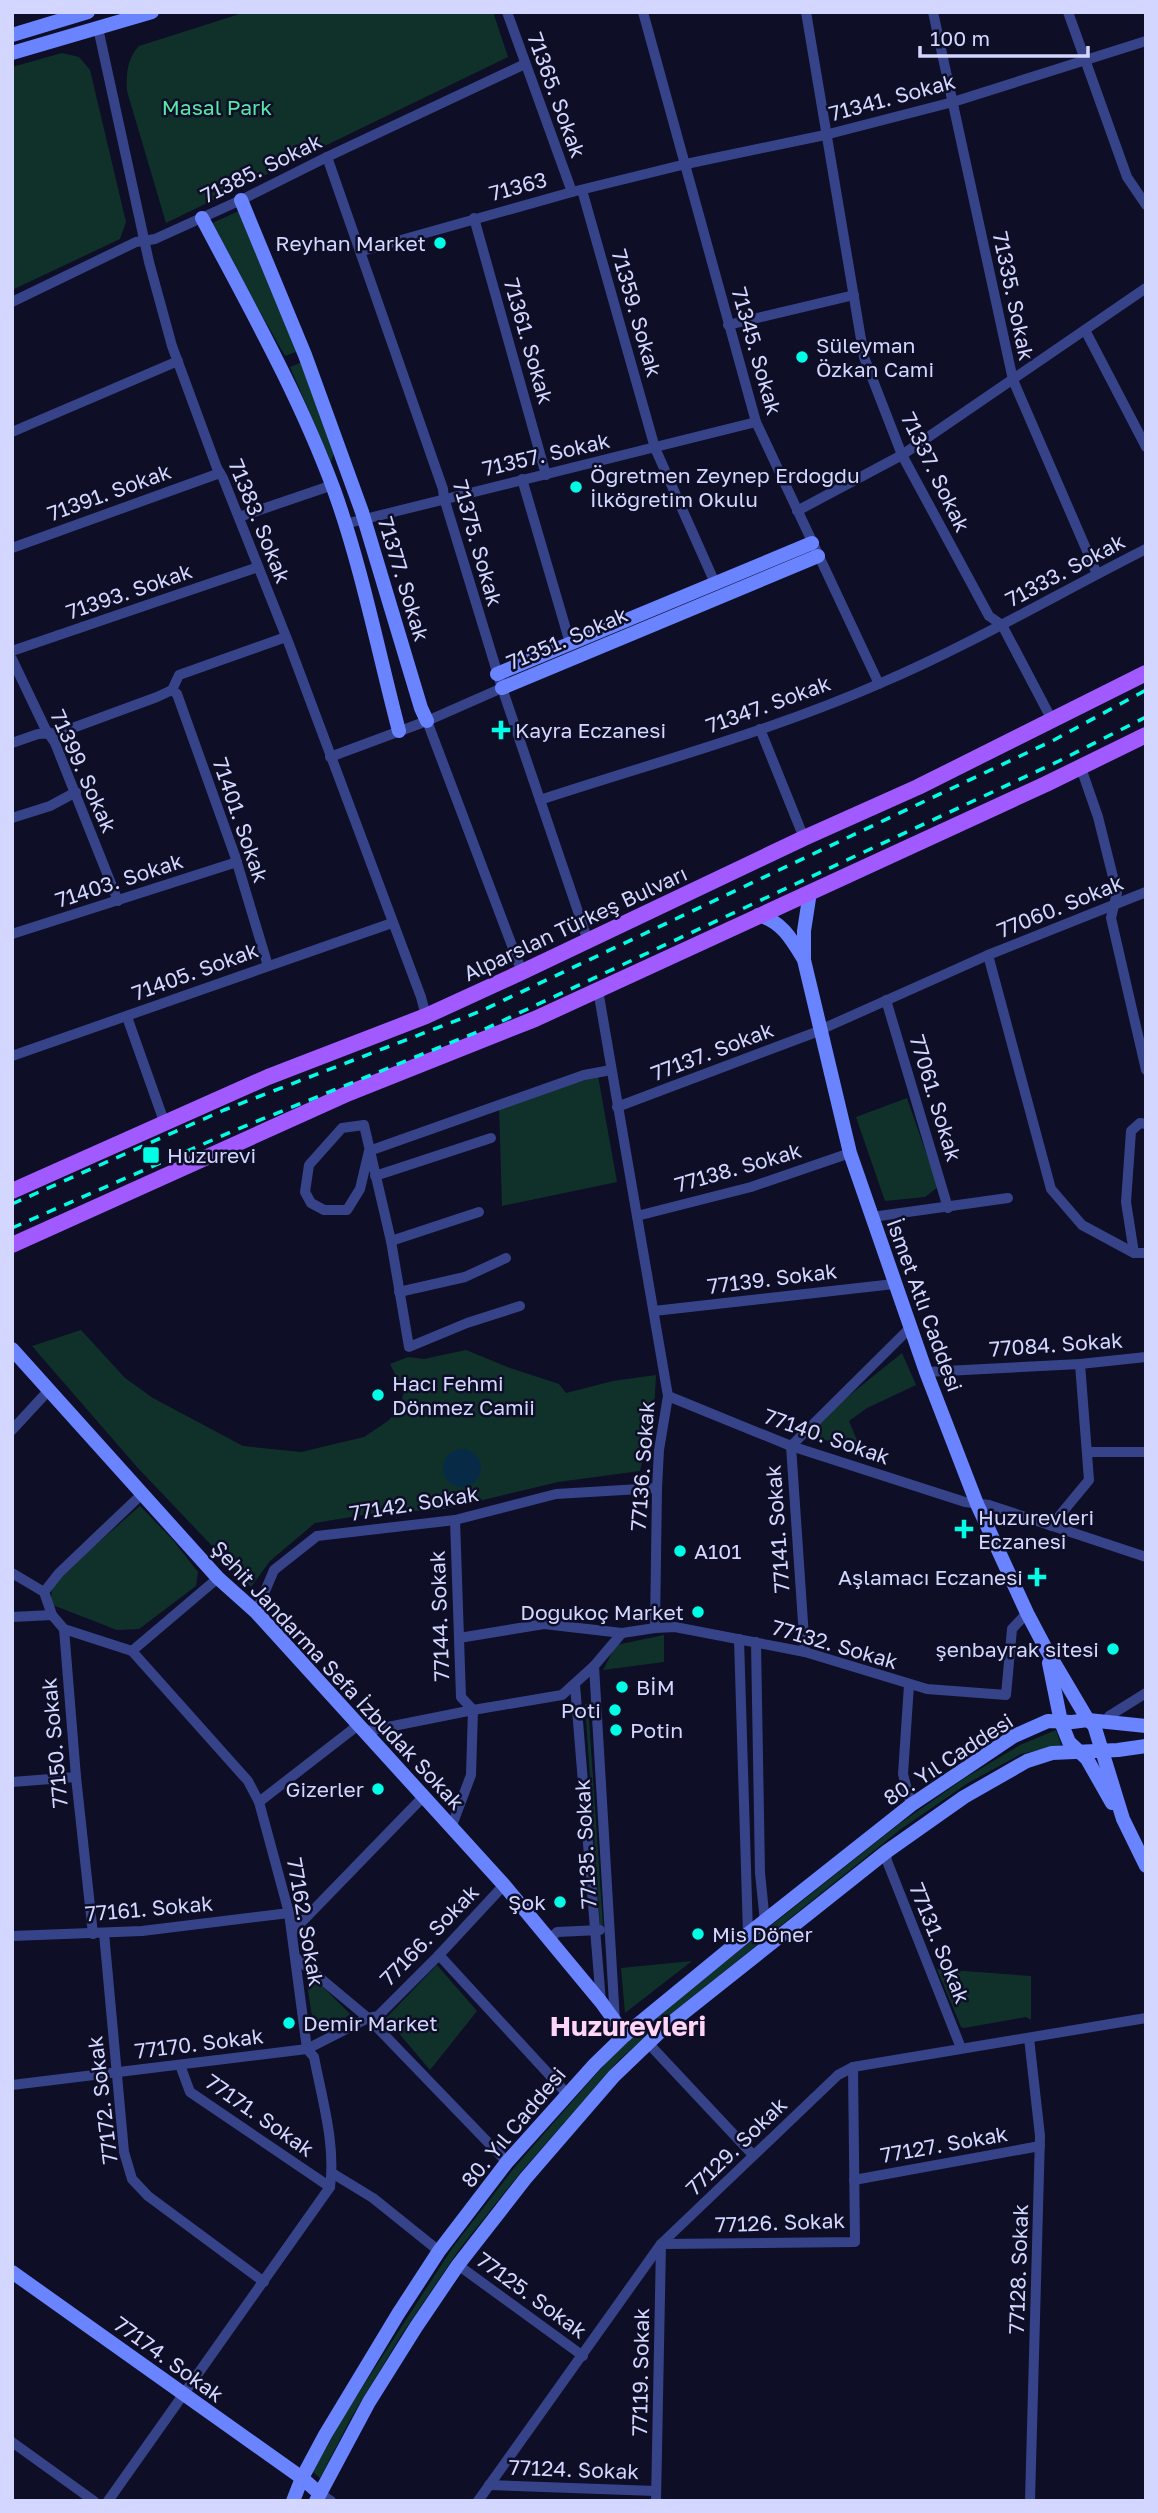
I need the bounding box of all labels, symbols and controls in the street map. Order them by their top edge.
scale bar [920,14,1088,58]
text: 100 m [930,25,990,51]
street label: 71365. Sokak [522,29,592,161]
street label: 71341. Sokak [826,68,958,126]
park label: Masal Park [162,94,272,120]
street label: 71385. Sokak [196,127,326,209]
street label: 71363 [486,166,550,206]
street label: 71335. Sokak [988,229,1040,363]
place label: Reyhan Market [275,230,426,256]
marker: Reyhan Market [432,235,448,251]
street label: 71359. Sokak [606,246,668,380]
street label: 71361. Sokak [499,275,559,407]
street label: 71345. Sokak [726,284,788,418]
place label: Süleyman Özkan Cami [816,332,934,382]
marker: Süleyman Özkan Cami [794,349,810,365]
street label: 71337. Sokak [896,408,976,536]
street label: 71357. Sokak [480,427,612,481]
street label: 71383. Sokak [223,455,297,587]
street label: 71391. Sokak [44,458,174,526]
place label: Öğretmen Zeynep Erdoğdu İlköğretim Okulu [590,462,860,512]
street label: 71375. Sokak [448,477,508,609]
marker: Öğretmen Zeynep Erdoğdu İlköğretim Okulu [568,479,584,495]
street label: 71377. Sokak [373,514,435,645]
street label: 71333. Sokak [1001,528,1129,612]
street label: 71393. Sokak [63,557,196,625]
street label: 71351. Sokak [503,601,632,675]
street label: 71347. Sokak [702,669,834,739]
street label: 71399. Sokak [45,705,123,837]
place label: Kayra Eczanesi [515,717,666,743]
marker: Kayra Eczanesi [493,722,509,738]
street label: 71401. Sokak [207,754,275,886]
street label: 71403. Sokak [52,847,186,913]
street label: Alparslan Türkeş Bulvarı [459,860,691,986]
street label: 77060. Sokak [993,869,1127,943]
street label: 71405. Sokak [128,936,262,1006]
street label: 77137. Sokak [647,1016,777,1086]
street label: 77061. Sokak [904,1031,968,1165]
street label: 77138. Sokak [672,1136,804,1197]
place label: Huzurevi [167,1142,256,1168]
marker: Huzurevi [141,1145,161,1165]
street label: İsmet Atlı Caddesi [882,1215,968,1395]
street label: 77139. Sokak [706,1257,838,1299]
street label: 77084. Sokak [988,1326,1124,1362]
place label: Hacı Fehmi Dönmez Camii [392,1370,535,1420]
marker: Hacı Fehmi Dönmez Camii [370,1387,386,1403]
street label: 77136. Sokak [624,1400,660,1532]
street label: 77140. Sokak [761,1402,893,1470]
street label: 77141. Sokak [760,1464,794,1594]
street label: 77142. Sokak [348,1480,481,1526]
place label: Huzurevleri Eczanesi [978,1504,1094,1554]
marker: Huzurevleri Eczanesi [956,1521,972,1537]
street label: Şehit Jandarma Sefa İzbudak Sokak [206,1535,470,1815]
place label: A101 [694,1538,741,1564]
marker: A101 [672,1543,688,1559]
street label: 77144. Sokak [424,1550,454,1682]
place label: Aşlamacı Eczanesi [838,1564,1023,1590]
marker: Aşlamacı Eczanesi [1029,1569,1045,1585]
place label: Doğukoç Market [520,1599,684,1625]
marker: Doğukoç Market [690,1604,706,1620]
street label: 77132. Sokak [769,1614,901,1674]
place label: şenbayrak sitesi [936,1636,1099,1662]
marker: şenbayrak sitesi [1105,1641,1121,1657]
place label: BİM [636,1674,675,1700]
street label: 77150. Sokak [35,1677,73,1809]
marker: BİM [614,1679,630,1695]
place label: Poti [561,1697,601,1723]
marker: Poti [607,1702,623,1718]
street label: 80. Yıl Caddesi [878,1707,1018,1811]
place label: Potin [630,1717,683,1743]
marker: Potin [608,1722,624,1738]
place label: Gizerler [286,1776,364,1802]
street label: 77135. Sokak [569,1778,601,1910]
marker: Gizerler [370,1781,386,1797]
street label: 77162. Sokak [282,1856,330,1989]
street label: 77166. Sokak [374,1879,484,1991]
street label: 77131. Sokak [904,1879,976,2007]
street label: 77161. Sokak [84,1889,214,1927]
place label: Şok [508,1889,546,1915]
marker: Şok [552,1894,568,1910]
place label: Mis Döner [712,1921,813,1947]
marker: Mis Döner [690,1926,706,1942]
district label: Huzurevleri [550,2009,706,2042]
place label: Demir Market [303,2010,438,2036]
marker: Demir Market [281,2015,297,2031]
street label: 77170. Sokak [133,2022,265,2064]
street label: 77172. Sokak [81,2034,123,2165]
street label: 80. Yıl Caddesi [455,2061,571,2193]
street label: 77171. Sokak [201,2068,319,2162]
street label: 77129. Sokak [680,2091,792,2201]
street label: 77127. Sokak [878,2120,1010,2168]
street label: 77128. Sokak [1003,2203,1033,2335]
street label: 77126. Sokak [714,2207,846,2237]
street label: 77125. Sokak [472,2246,592,2344]
street label: 77119. Sokak [626,2307,654,2436]
street label: 77174. Sokak [109,2310,229,2408]
street label: 77124. Sokak [508,2454,640,2484]

